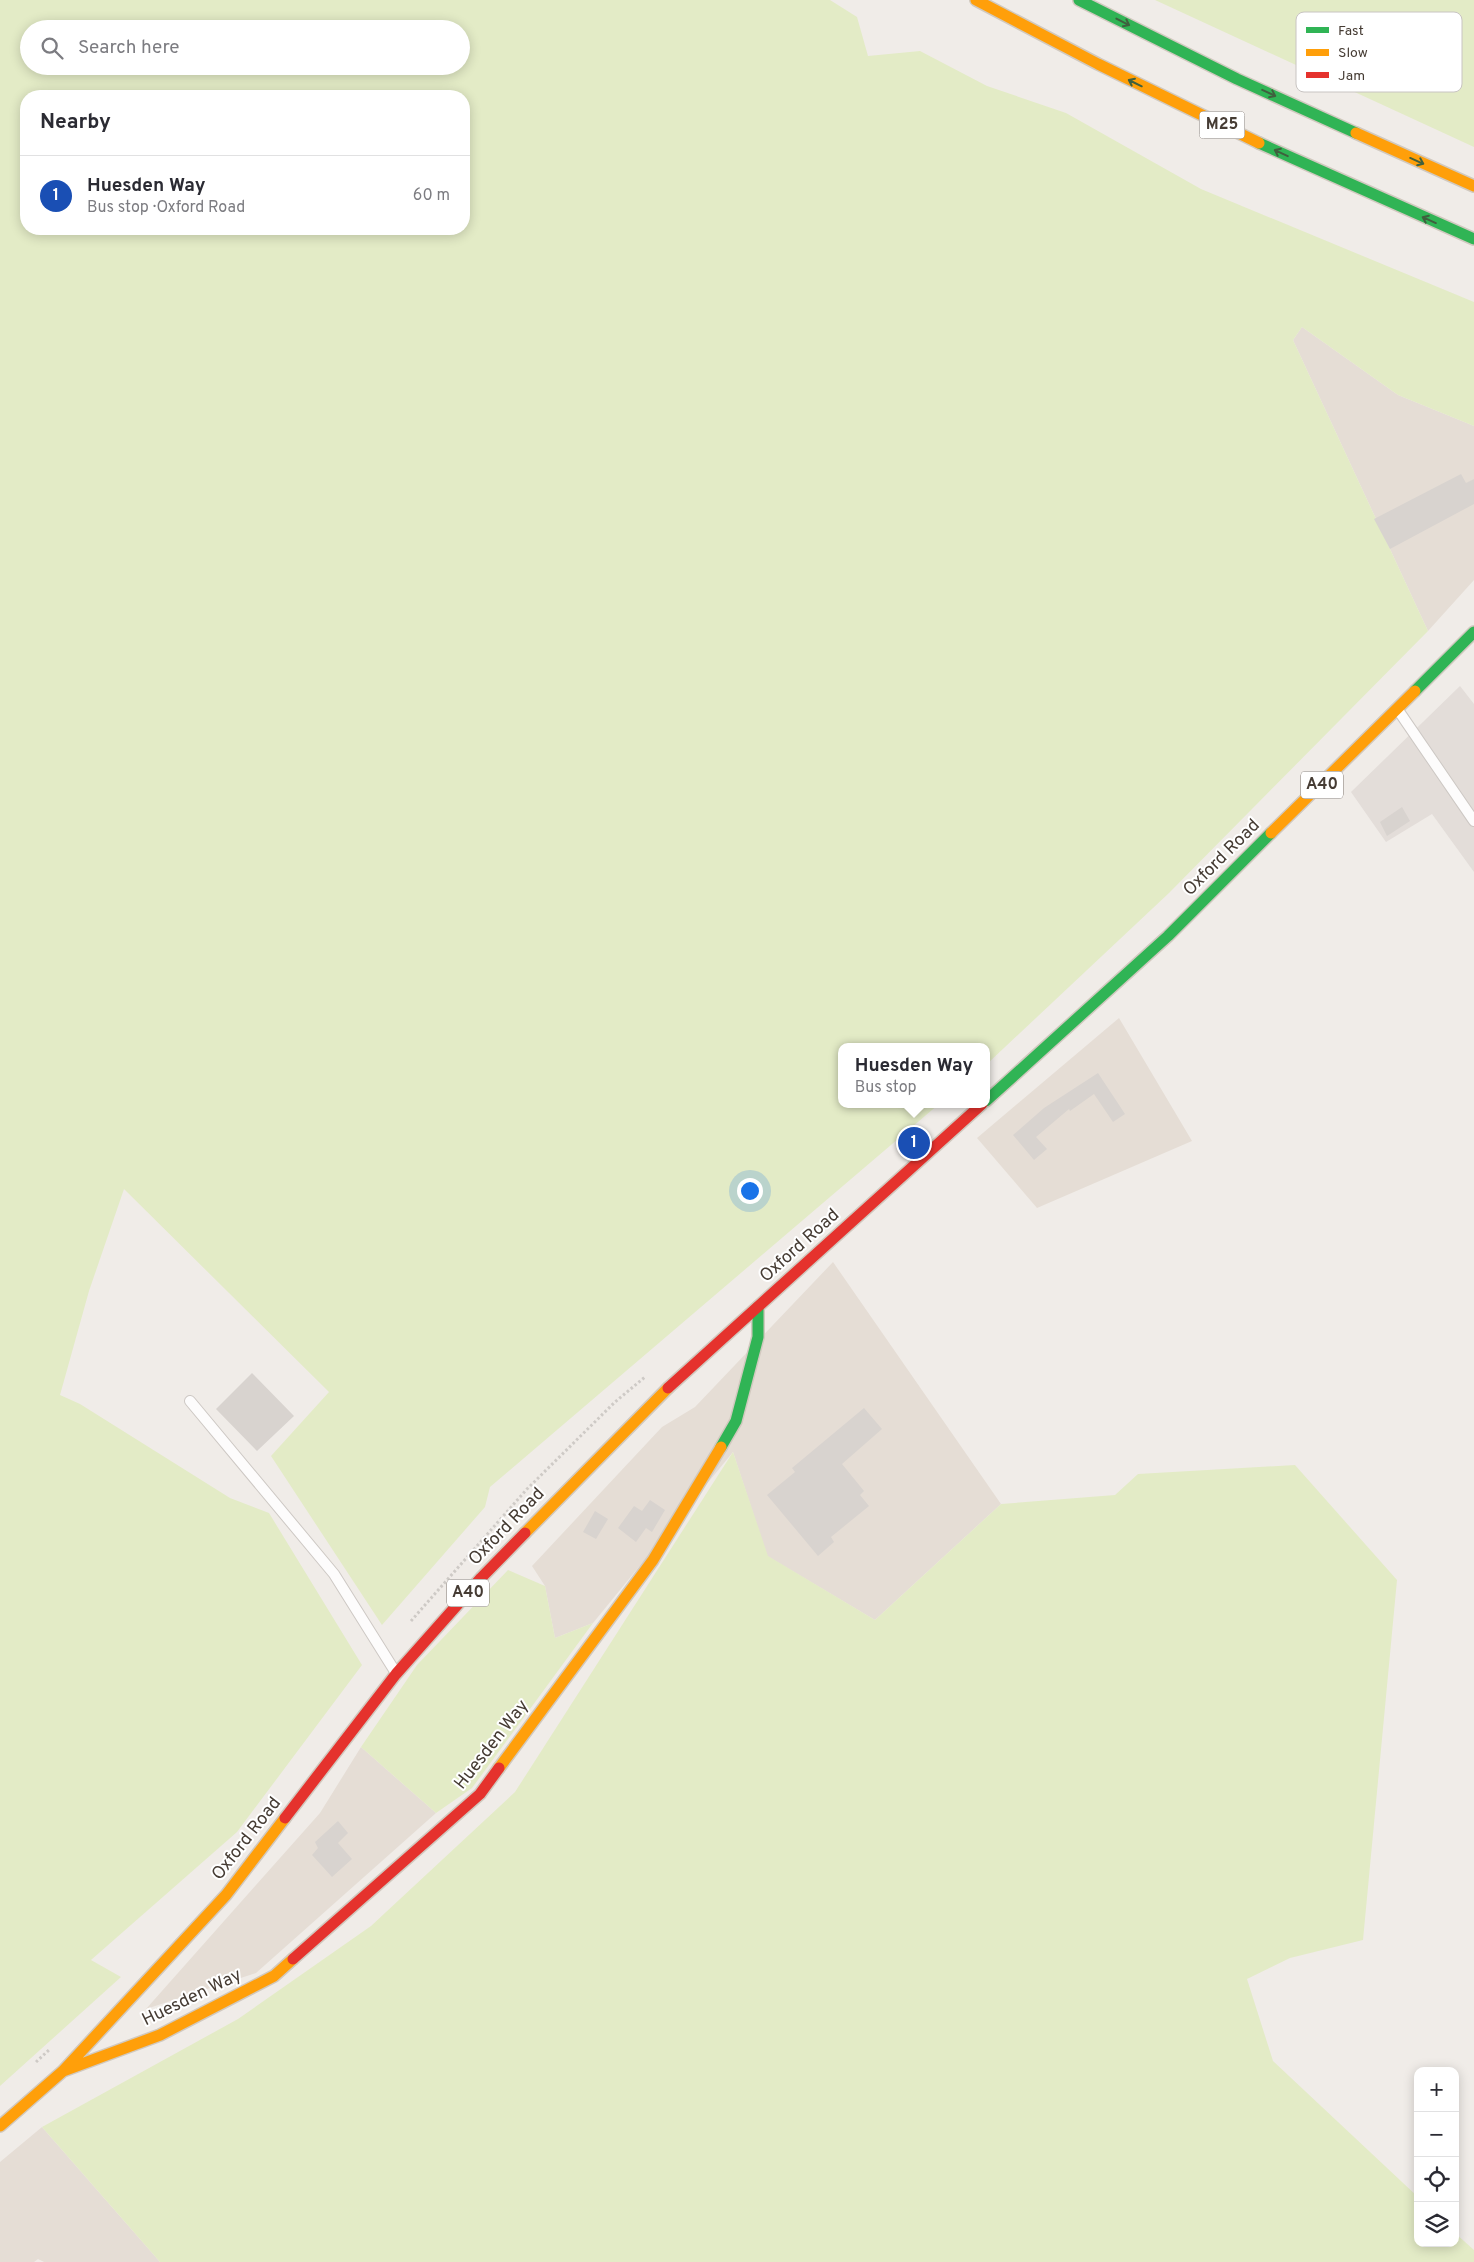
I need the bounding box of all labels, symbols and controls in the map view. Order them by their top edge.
legend [1296,12,1462,92]
one-way arrow [1115,18,1130,27]
search box [20,20,470,75]
text: Fast [1338,23,1364,40]
icon: search [38,34,66,62]
text: Search here [78,36,180,60]
text: Slow [1338,45,1368,62]
text: Jam [1338,68,1365,85]
one-way arrow [1128,77,1143,87]
one-way arrow [1261,89,1276,99]
text: Nearby [40,109,111,136]
road number: M25 [1200,112,1244,138]
one-way arrow [1274,148,1289,157]
one-way arrow [1409,156,1424,166]
text: Huesden Way [87,174,206,198]
text: 1 [53,186,59,206]
text: 60 m [413,186,450,206]
text: Bus stop · Oxford Road [87,198,245,218]
one-way arrow [1422,215,1437,224]
road number: A40 [1301,772,1343,798]
street label: Oxford Road [1179,815,1265,901]
popup [838,1043,990,1108]
text: Huesden Way [855,1054,973,1078]
text: Bus stop [855,1078,917,1098]
pin: 1 [898,1124,930,1162]
your location [737,1178,763,1204]
street label: Oxford Road [755,1204,845,1288]
street label: Oxford Road [464,1483,550,1571]
road number: A40 [447,1580,489,1606]
street label: Huesden Way [450,1695,534,1795]
street label: Oxford Road [207,1793,287,1885]
street label: Huesden Way [138,1964,246,2032]
map controls [1414,2067,1459,2247]
button: + [1414,2067,1459,2112]
button: − [1414,2112,1459,2157]
button: locate [1414,2157,1459,2202]
button: layers [1414,2202,1459,2247]

